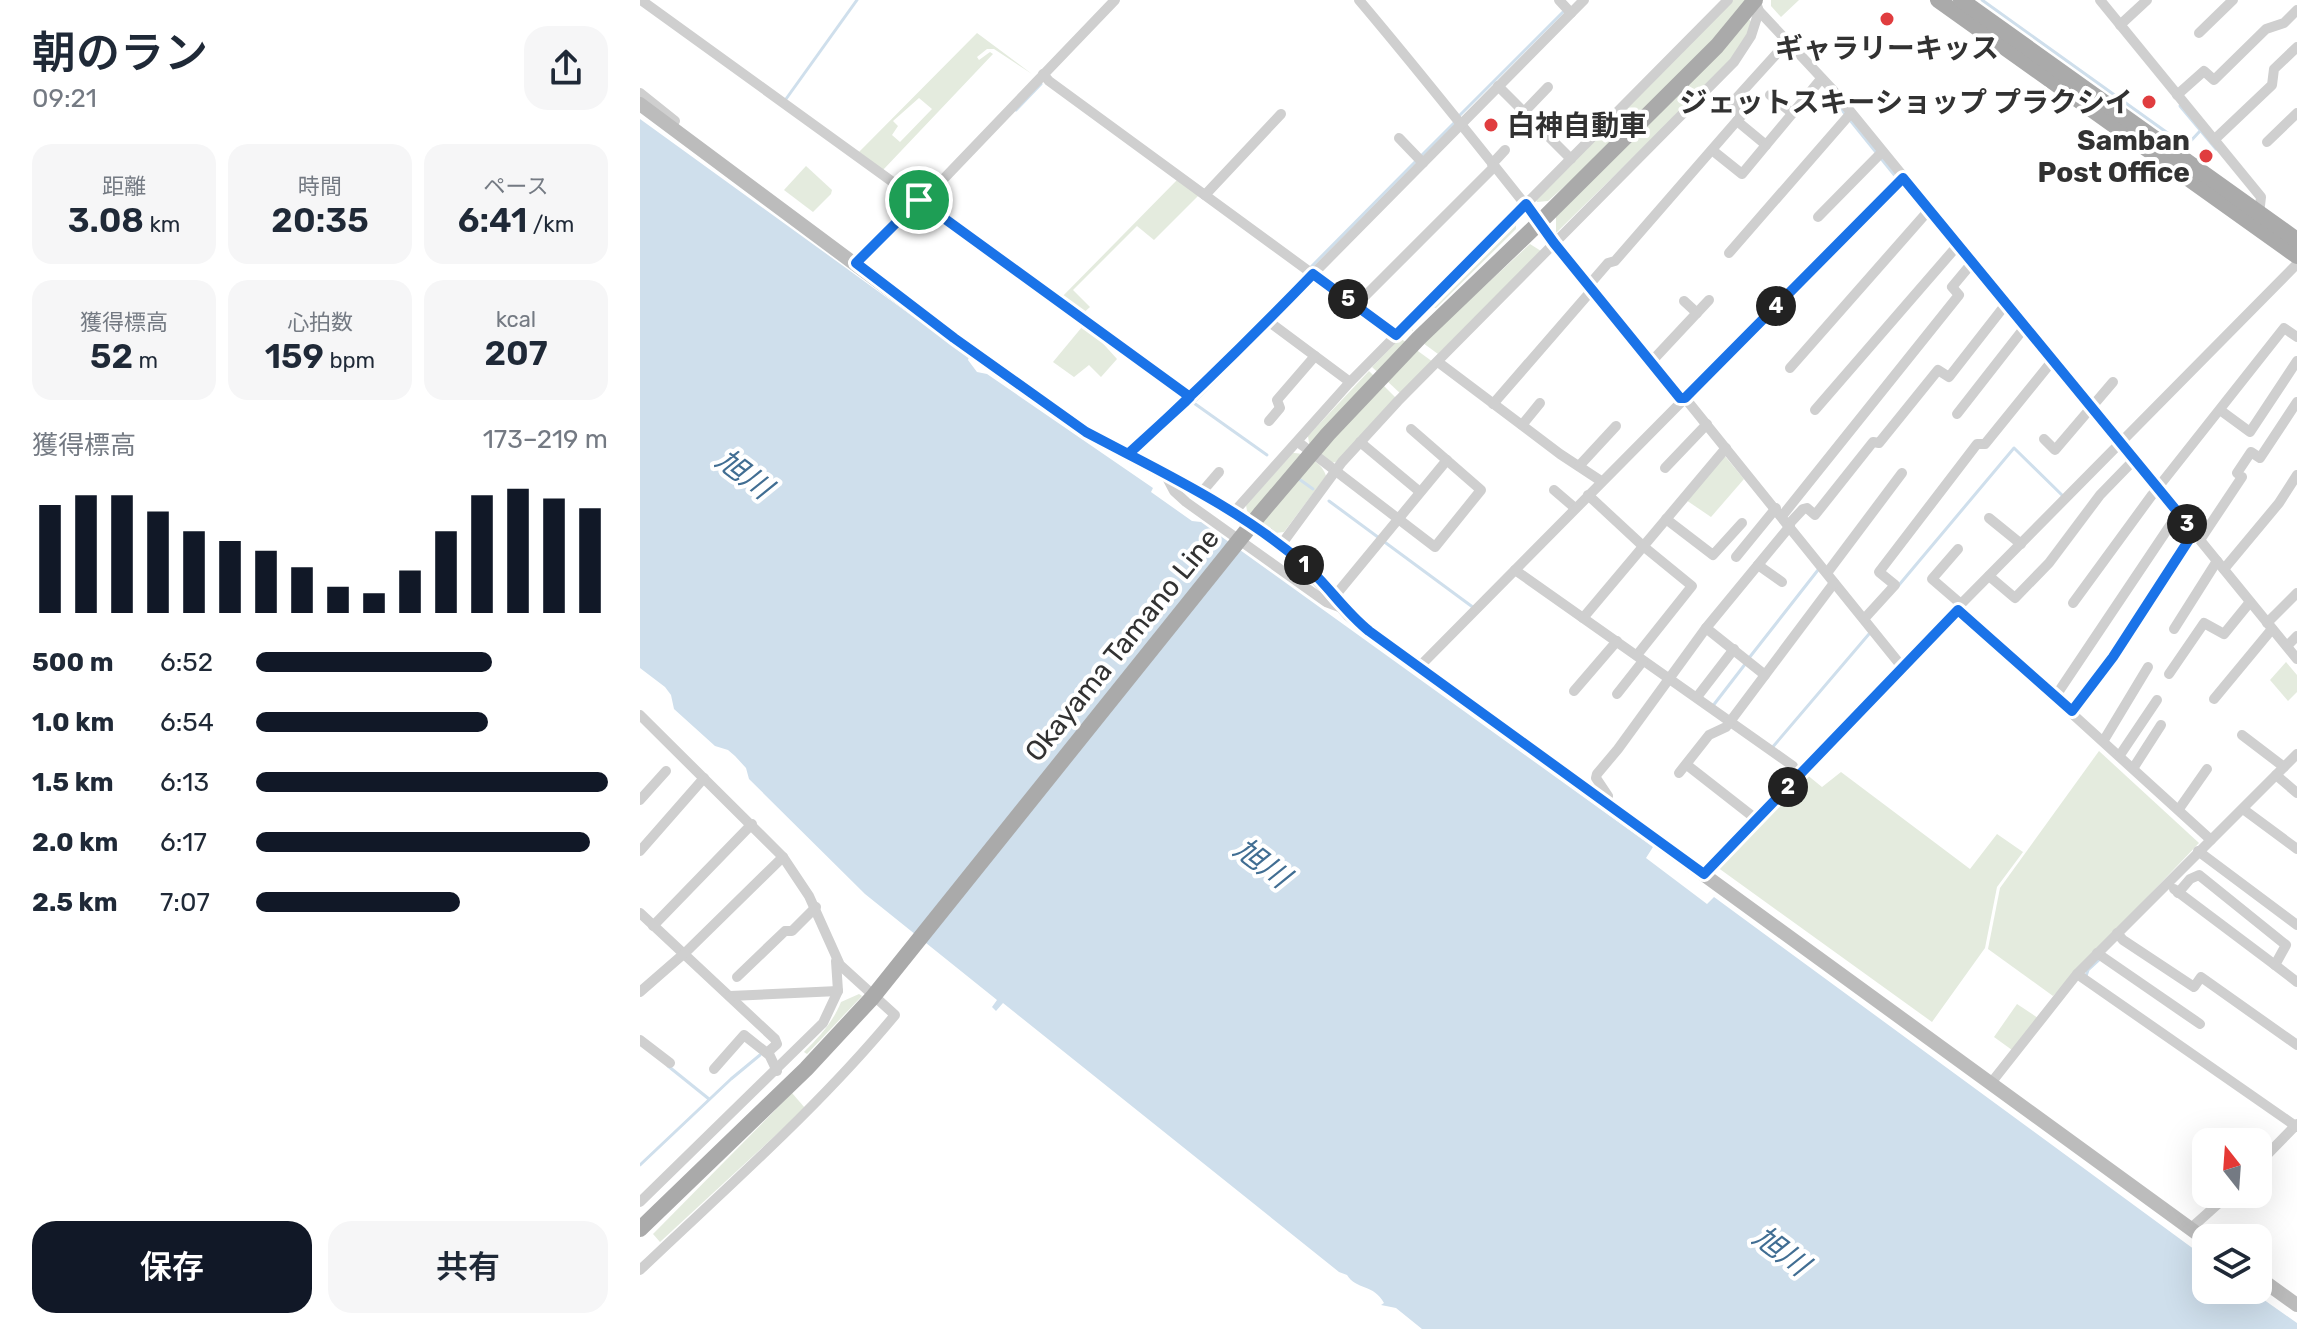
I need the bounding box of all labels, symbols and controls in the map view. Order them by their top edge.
marker: ギャラリーキッス [1878,10,1896,28]
button: share [524,26,608,110]
text: 朝のラン [32,27,208,79]
place label: ギャラリーキッス [1775,32,1999,65]
text: 09:21 [32,83,97,114]
place label: ジェットスキーショップ プラクシイ [1680,86,2133,119]
marker: ジェットスキーショップ プラクシイ [2140,93,2158,111]
place label: 白神自動車 [1507,109,1647,142]
marker: 白神自動車 [1482,116,1500,134]
place label: Samban Post Office [2037,124,2190,189]
marker: Samban Post Office [2197,147,2215,165]
pin [885,166,953,234]
text: 距離 [102,173,146,200]
text: 時間 [298,173,342,200]
text: ペース [484,173,548,200]
icon: arrive [897,178,941,222]
text: 3.08 [68,200,144,241]
text: 20:35 [271,200,369,241]
text: 6:41 [458,200,527,241]
text: km [144,211,180,238]
text: /km [527,211,574,238]
pin: 5 [1328,279,1368,319]
text: 5 [1341,285,1355,312]
pin: 4 [1756,286,1796,326]
text: 4 [1768,292,1784,319]
text: kcal [496,306,536,333]
text: 獲得標高 [80,309,168,336]
text: 心拍数 [287,309,353,336]
text: 207 [484,333,548,374]
text: 52 [90,336,133,377]
text: 159 [265,336,324,377]
text: m [133,347,158,374]
text: bpm [324,347,375,374]
text: 173–219 m [483,424,608,455]
text: 獲得標高 [32,430,136,461]
water label: 旭川 [709,442,781,508]
pin: 3 [2167,504,2207,544]
text: 3 [2180,510,2194,537]
street label: Okayama Tamano Line [1018,522,1226,768]
pin: 1 [1284,545,1324,585]
text: 1 [1299,551,1309,578]
text: 500 m [32,647,114,678]
text: 6:52 [160,647,213,678]
text: 1.0 km [32,707,114,738]
text: 6:54 [160,707,214,738]
text: 1.5 km [32,767,114,798]
text: 6:13 [160,767,209,798]
pin: 2 [1768,767,1808,807]
text: 2 [1781,773,1795,800]
text: 2.0 km [32,827,118,858]
text: 6:17 [160,827,207,858]
water label: 旭川 [1227,831,1299,897]
text: 2.5 km [32,887,118,918]
text: 7:07 [160,887,210,918]
north arrow [2192,1128,2272,1208]
map controls [2192,1128,2272,1304]
water label: 旭川 [1746,1219,1818,1285]
button: 保存 [32,1221,312,1313]
button: 共有 [328,1221,608,1313]
button: layers [2192,1224,2272,1304]

